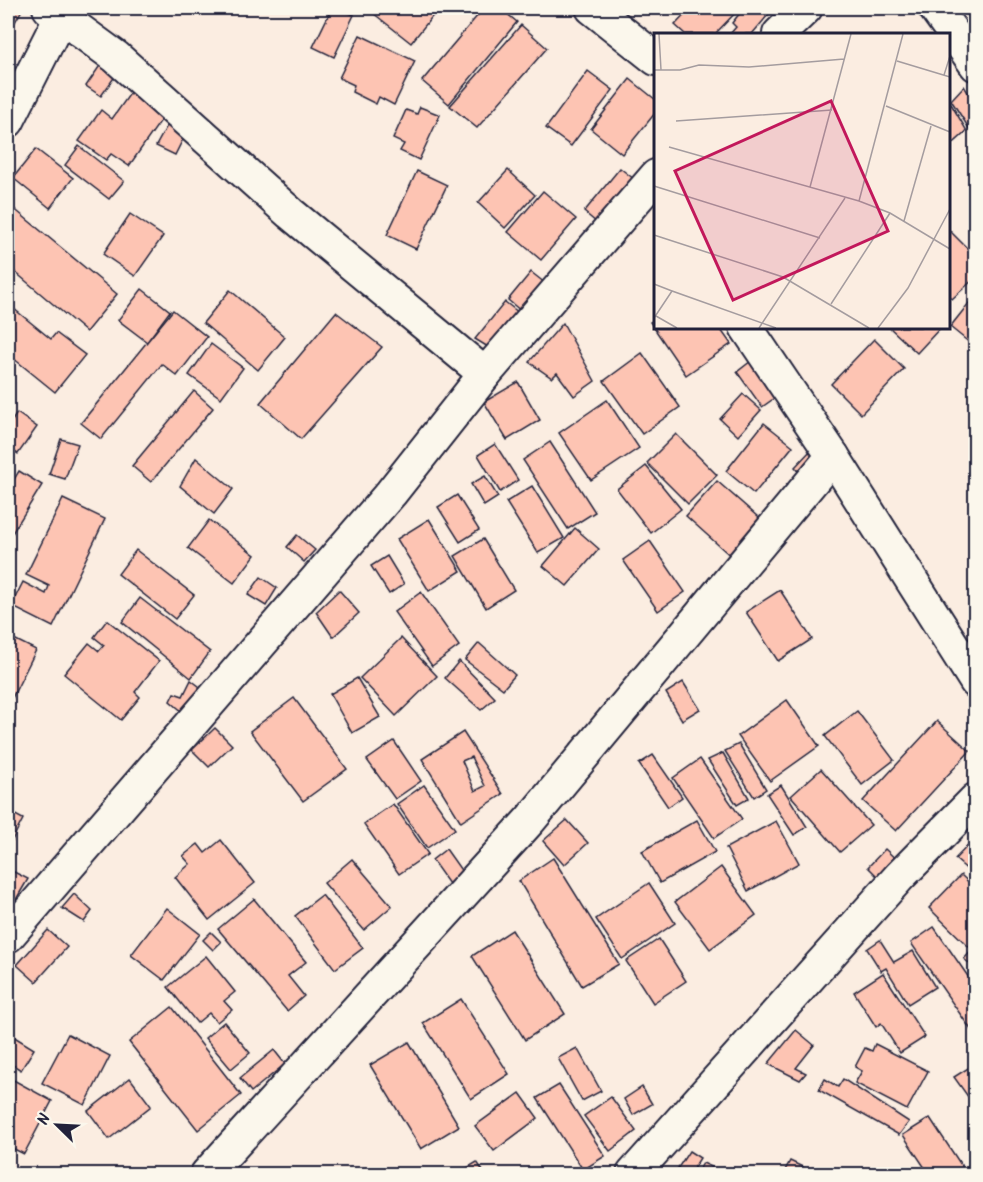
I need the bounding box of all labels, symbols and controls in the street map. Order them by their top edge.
inset map [654,33,950,328]
north arrow [27,1095,87,1155]
text: N [31,1110,58,1129]

